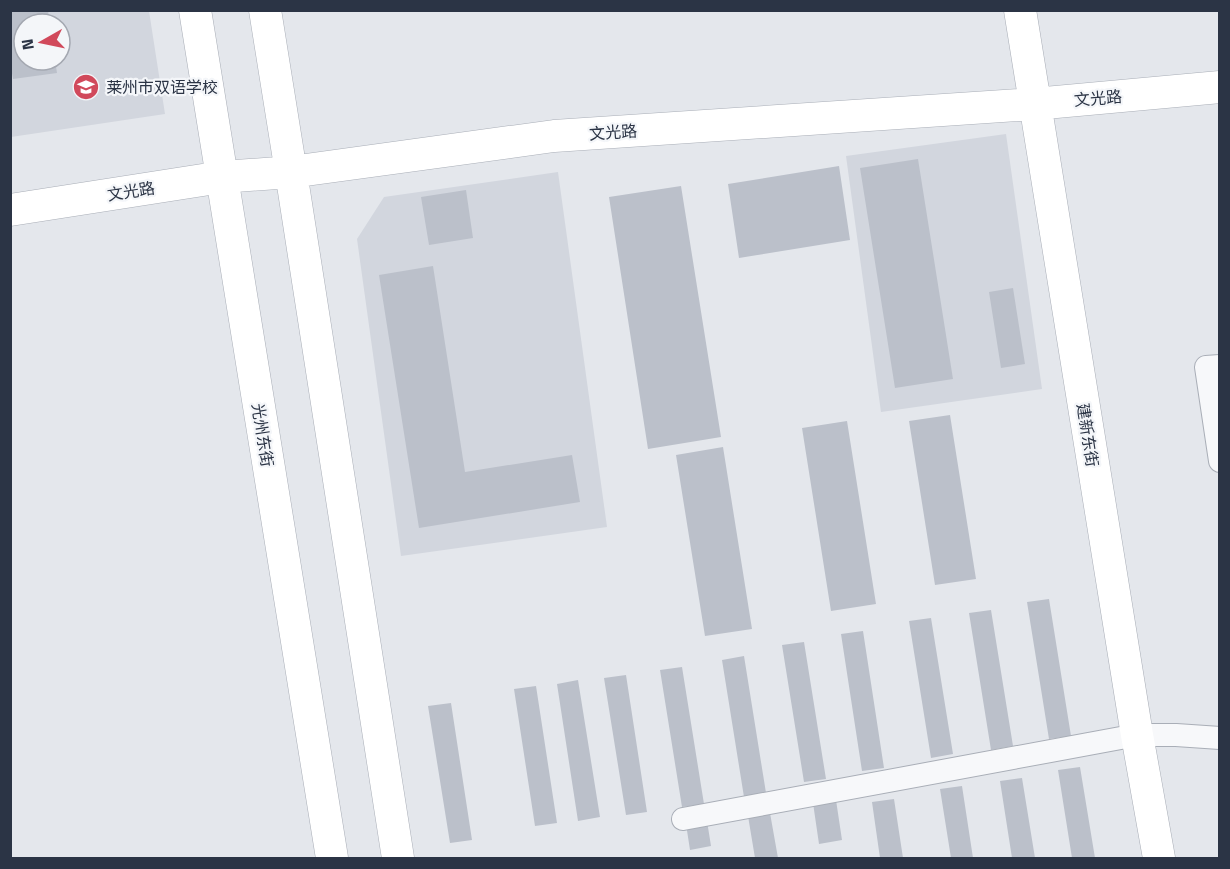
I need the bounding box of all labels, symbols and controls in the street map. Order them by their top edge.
north arrow [12,12,72,72]
text: N [14,37,40,52]
school or university icon: 莱州市双语学校 [71,72,101,102]
place label: 莱州市双语学校 [106,75,218,99]
street label: 文光路 [1073,84,1123,112]
street label: 文光路 [588,118,638,146]
street label: 文光路 [105,175,157,207]
street label: 光州东街 [246,402,280,468]
street label: 建新东街 [1071,402,1105,468]

